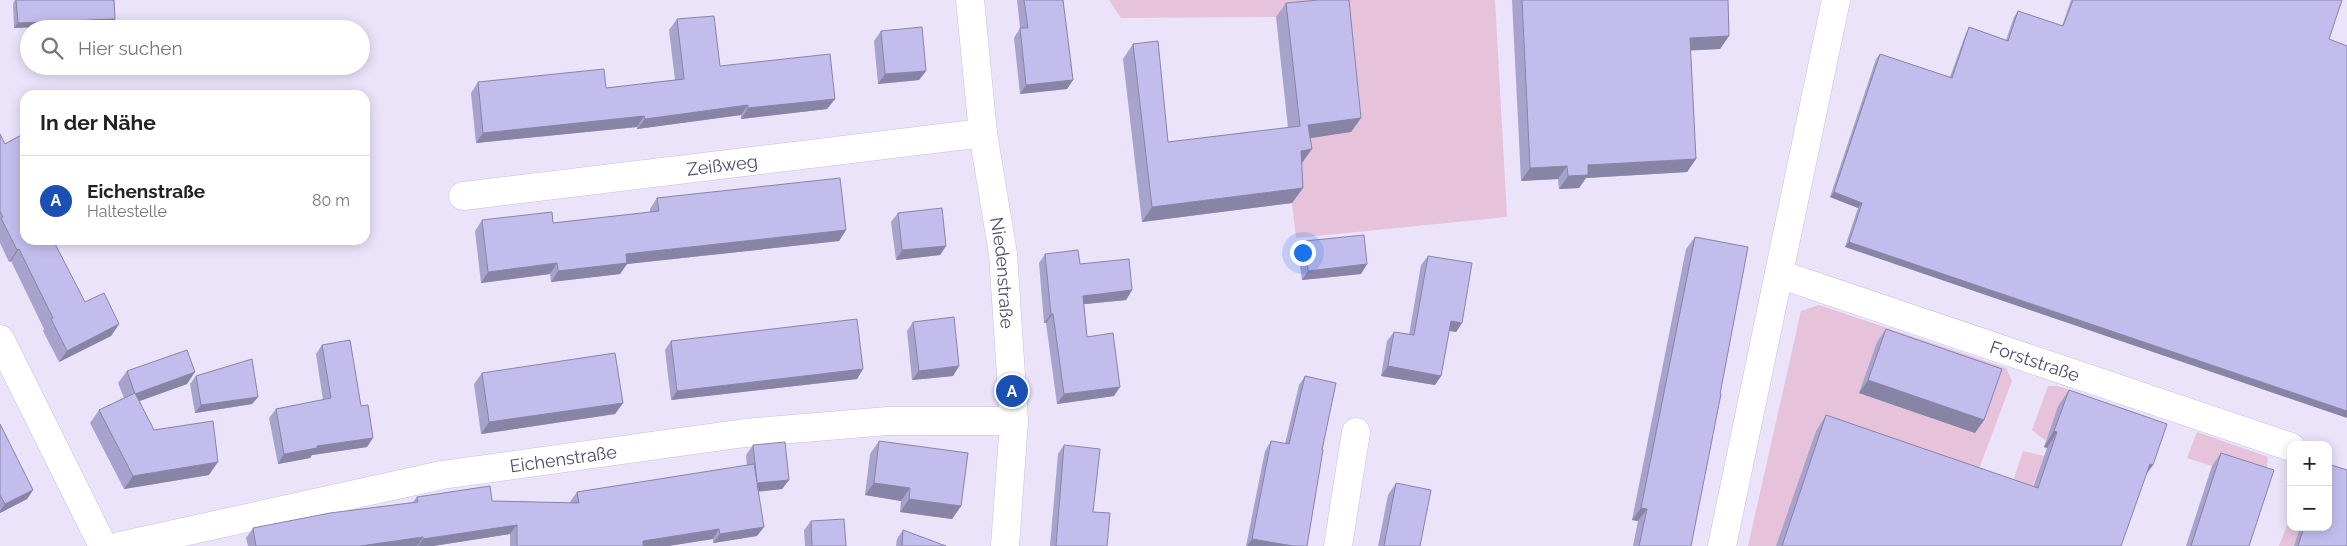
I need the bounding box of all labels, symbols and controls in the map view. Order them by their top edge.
search box [20,20,370,75]
icon: search [38,34,66,62]
text: Hier suchen [78,37,183,59]
text: In der Nähe [40,110,156,135]
street label: Zeißweg [685,150,759,179]
text: Eichenstraße [87,180,205,202]
text: A [51,191,61,210]
text: 80 m [312,191,350,210]
text: Haltestelle [87,202,167,221]
street label: Niedenstraße [987,215,1018,330]
your location [1290,240,1316,266]
street label: Forststraße [1987,336,2083,385]
pin: A [996,372,1028,410]
street label: Eichenstraße [508,440,618,476]
map controls [2287,441,2332,531]
button: + [2287,441,2332,486]
button: − [2287,486,2332,531]

